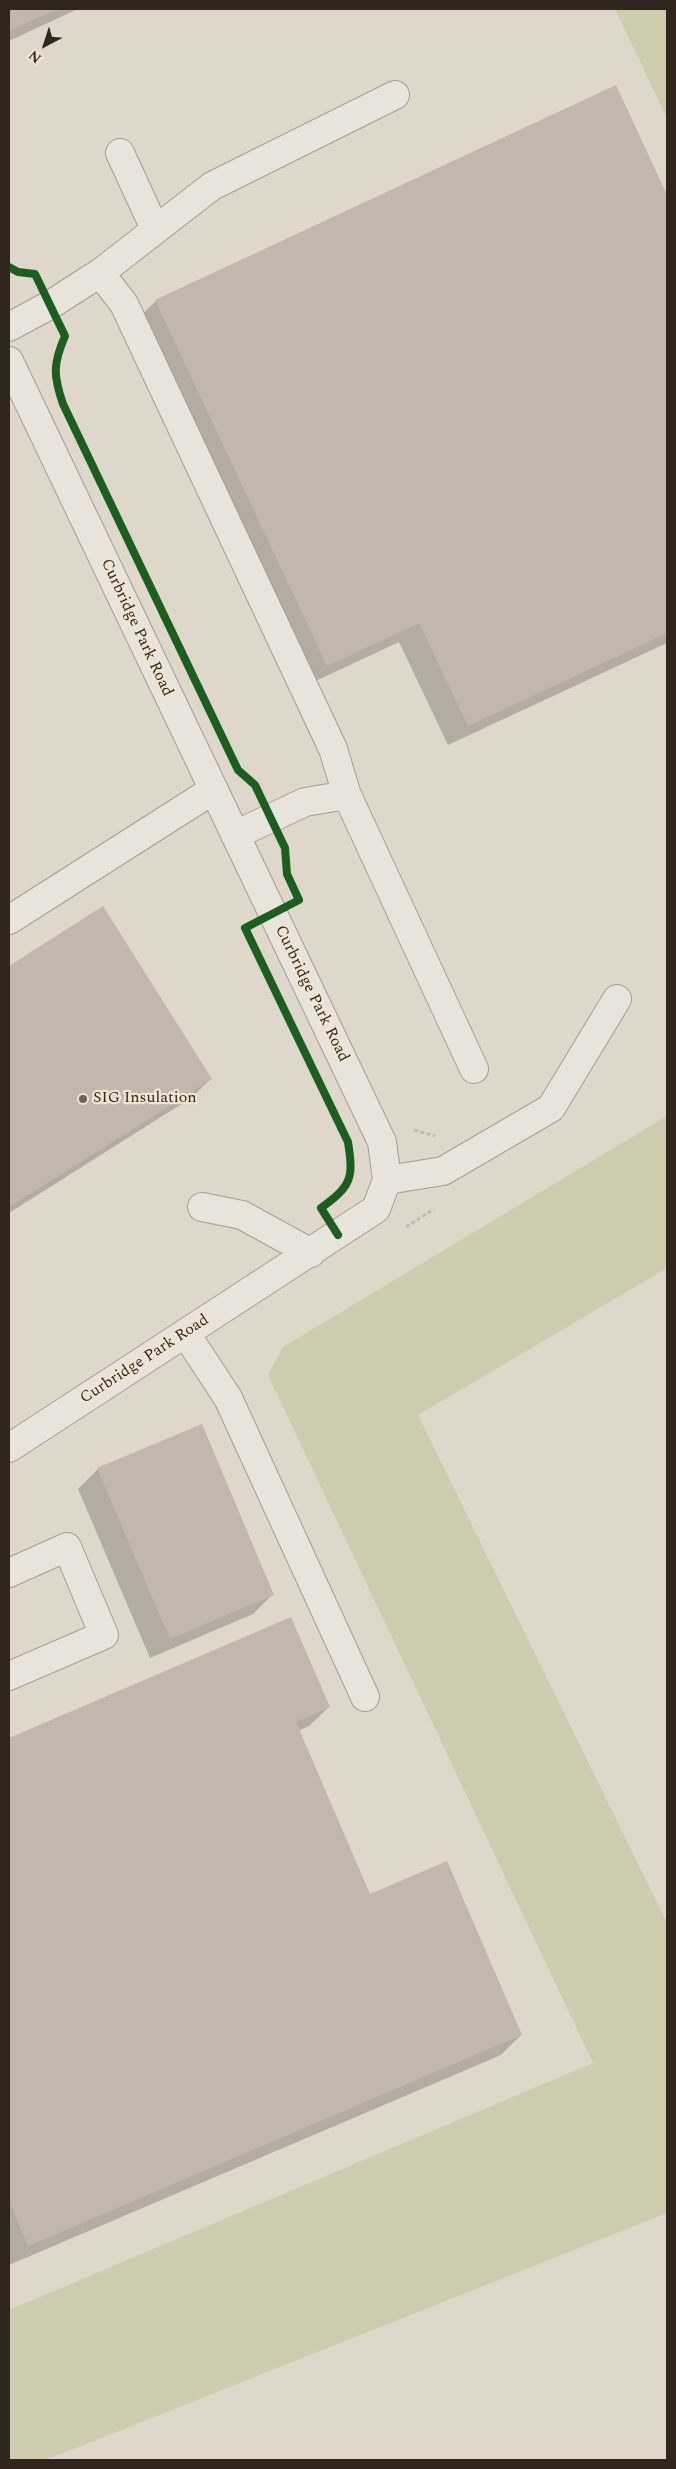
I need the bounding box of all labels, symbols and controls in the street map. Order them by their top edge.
north arrow [20,20,70,70]
text: N [24,45,46,69]
street label: Curbridge Park Road [96,556,176,700]
street label: Curbridge Park Road [270,923,352,1065]
place label: SIG Insulation [93,1089,197,1109]
marker: SIG Insulation [77,1093,89,1105]
street label: Curbridge Park Road [77,1311,213,1409]

